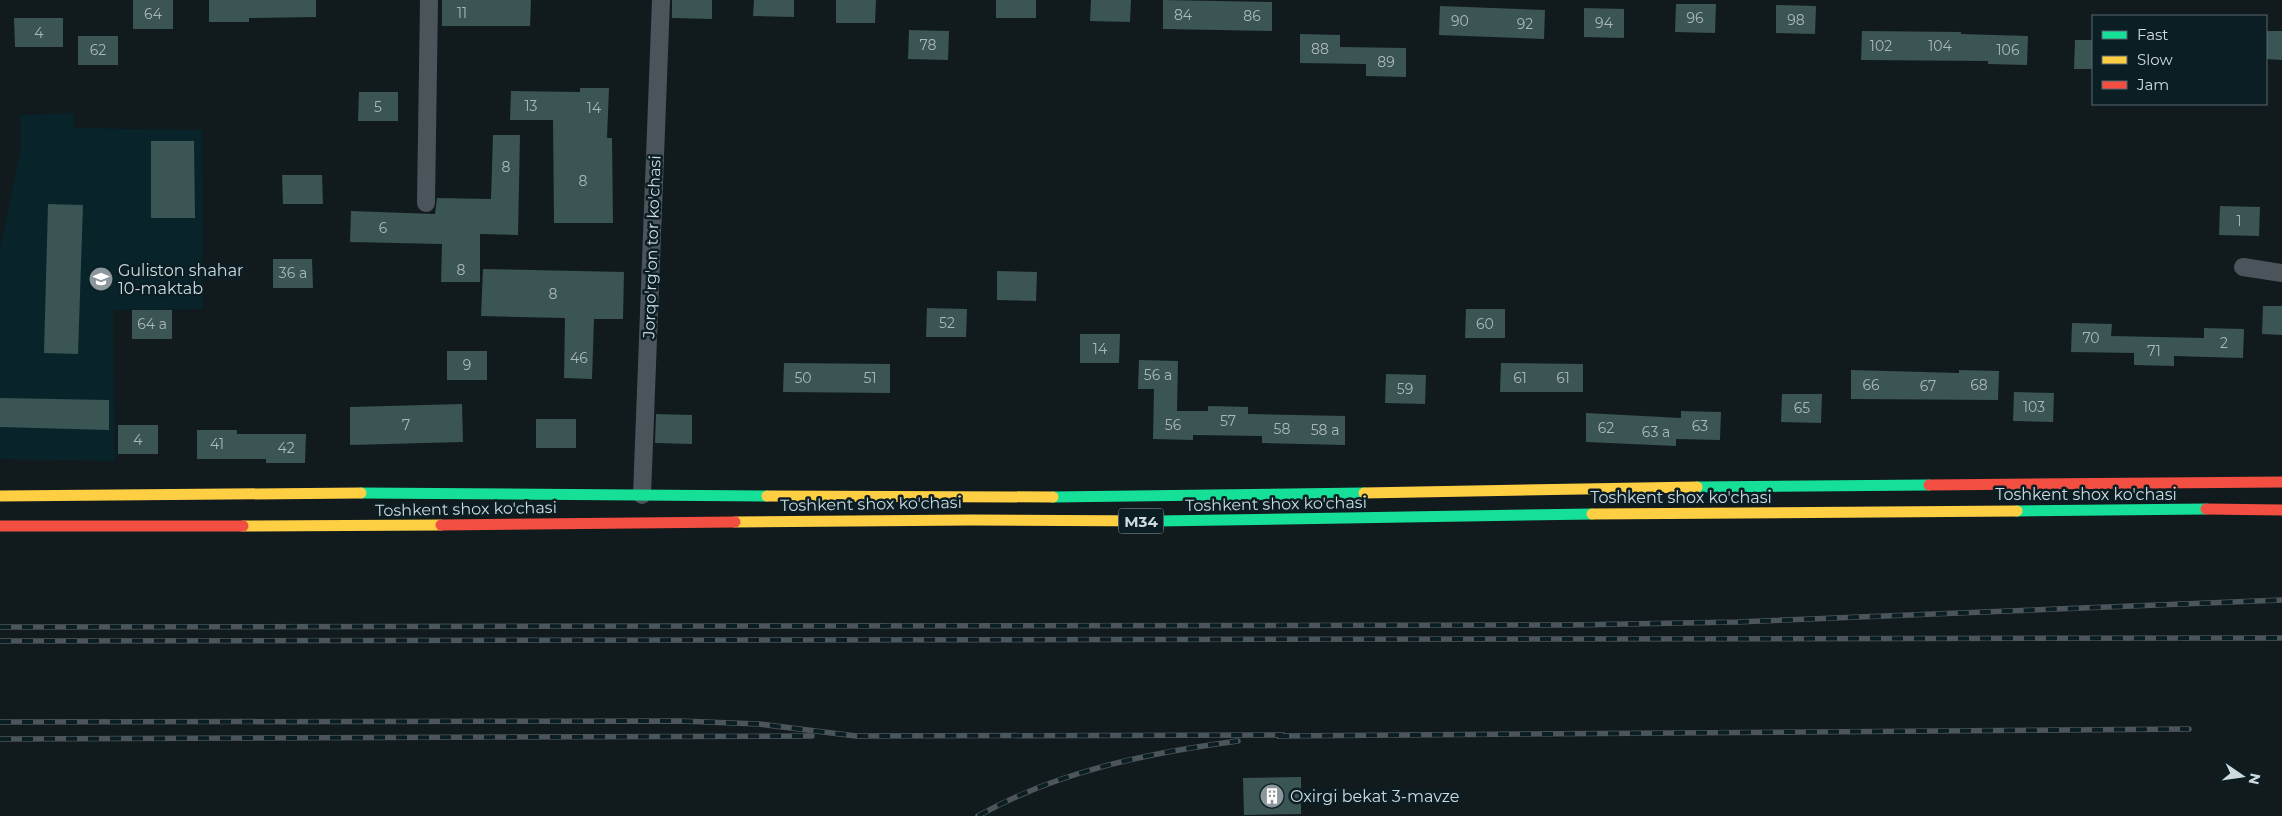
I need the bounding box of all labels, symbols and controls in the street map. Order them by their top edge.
house number: 11 [457,4,467,22]
house number: 64 [144,5,163,23]
house number: 84 [1174,6,1193,24]
house number: 86 [1243,7,1261,25]
house number: 96 [1686,9,1704,27]
house number: 98 [1787,11,1805,29]
house number: 90 [1451,12,1469,30]
house number: 94 [1595,14,1614,32]
house number: 92 [1517,15,1533,33]
legend [2092,15,2267,105]
house number: 4 [34,24,44,42]
text: Fast [2137,25,2168,44]
house number: 78 [920,36,937,54]
house number: 102 [1870,37,1892,55]
house number: 104 [1928,37,1953,55]
house number: 88 [1311,40,1329,58]
house number: 62 [90,41,106,59]
house number: 106 [1997,41,2020,59]
text: Slow [2137,50,2173,69]
house number: 89 [1377,53,1395,71]
text: Jam [2136,75,2169,94]
house number: 13 [525,97,538,115]
house number: 5 [374,98,382,116]
house number: 14 [587,99,602,117]
street label: Jorqo'rg'on tor ko'chasi [639,155,665,340]
house number: 8 [502,158,511,176]
house number: 8 [579,172,588,190]
house number: 1 [2236,212,2242,230]
house number: 6 [379,219,388,237]
place label: Guliston shahar 10-maktab [118,261,244,298]
house number: 8 [457,261,466,279]
house number: 36 а [279,264,307,282]
school or university icon: Guliston shahar 10-maktab [88,266,114,292]
house number: 8 [549,285,558,303]
house number: 52 [939,314,955,332]
house number: 64 а [137,315,167,333]
house number: 60 [1476,315,1494,333]
house number: 70 [2082,329,2100,347]
house number: 2 [2220,334,2228,352]
house number: 14 [1093,340,1108,358]
house number: 71 [2147,342,2161,360]
house number: 46 [570,349,588,367]
house number: 9 [463,356,471,374]
house number: 56 а [1144,366,1172,384]
house number: 50 [794,369,812,387]
house number: 51 [864,369,876,387]
house number: 61 [1513,369,1527,387]
house number: 61 [1556,369,1570,387]
house number: 66 [1862,376,1880,394]
house number: 68 [1970,376,1988,394]
house number: 67 [1920,377,1936,395]
house number: 59 [1397,380,1413,398]
house number: 103 [2023,398,2045,416]
house number: 65 [1794,399,1810,417]
house number: 57 [1220,412,1236,430]
house number: 7 [402,416,410,434]
house number: 56 [1165,416,1182,434]
house number: 63 [1692,417,1708,435]
house number: 62 [1598,419,1614,437]
house number: 58 [1274,420,1290,438]
house number: 58 а [1311,421,1339,439]
house number: 63 а [1642,423,1670,441]
house number: 4 [133,431,143,449]
house number: 41 [210,435,224,453]
house number: 42 [277,439,295,457]
street label: Toshkent shox ko'chasi [1995,485,2177,504]
street label: Toshkent shox ko'chasi [1590,488,1772,507]
street label: Toshkent shox ko'chasi [780,493,962,515]
street label: Toshkent shox ko'chasi [1185,493,1367,515]
street label: Toshkent shox ko'chasi [375,498,557,520]
road number: M34 [1118,508,1164,534]
north arrow [2217,751,2267,801]
text: N [2245,771,2265,786]
building icon: Oxirgi bekat 3-mavze [1259,783,1285,809]
place label: Oxirgi bekat 3-mavze [1290,787,1459,806]

